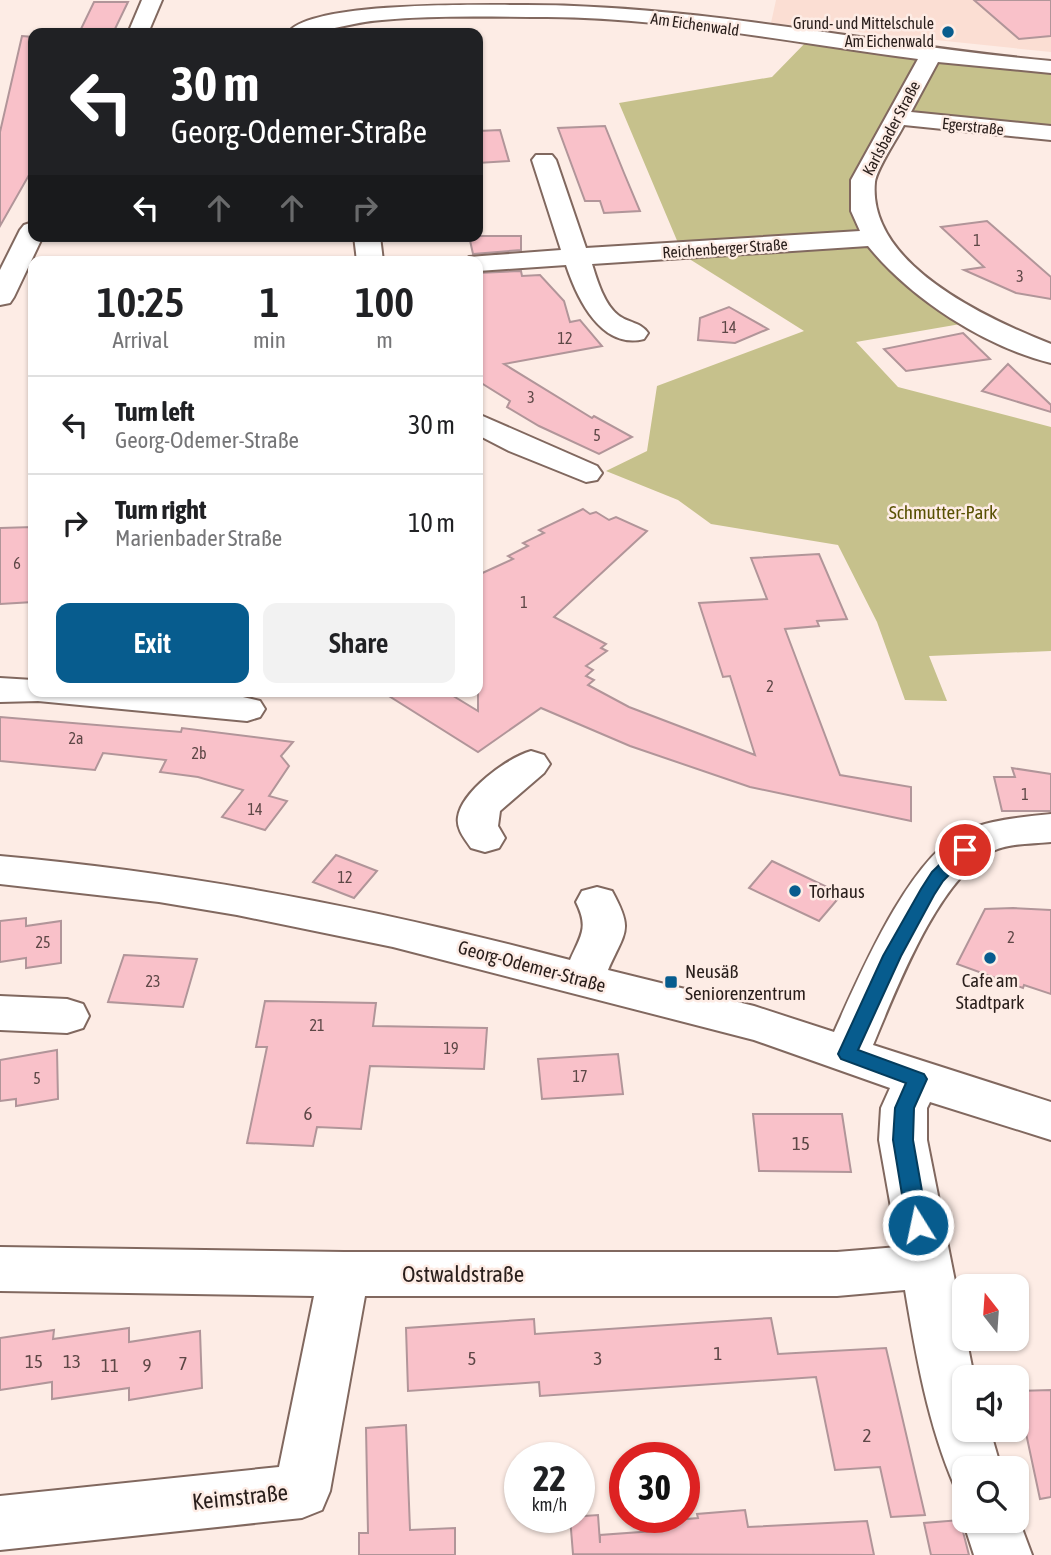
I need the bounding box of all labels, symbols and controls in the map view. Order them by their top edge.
street label: Am Eichenwald [650,9,740,39]
place label: Grund- und Mittelschule Am Eichenwald [793,14,934,50]
marker: Grund- und Mittelschule Am Eichenwald [940,24,956,40]
text: 30 m [171,55,259,111]
icon: left [56,56,147,147]
street label: Karlsbader Straße [859,78,923,178]
text: Georg-Odemer-Straße [171,113,427,150]
street label: Egerstraße [941,114,1005,139]
icon: left [127,189,165,227]
icon: ahead [200,189,238,227]
icon: ahead [273,189,311,227]
icon: right [346,189,384,227]
house number: 1 [973,231,981,249]
street label: Reichenberger Straße [662,235,788,262]
house number: 3 [1016,267,1024,285]
text: 10:25 [97,278,184,326]
text: 1 [260,278,279,326]
text: 100 [355,278,414,326]
house number: 14 [721,318,737,336]
text: Arrival [112,327,169,353]
text: min [253,327,286,353]
text: m [376,327,393,353]
house number: 12 [557,329,573,347]
house number: 3 [527,388,535,406]
text: Turn left [115,397,195,427]
icon: left [56,406,94,444]
text: 30 m [408,410,455,440]
house number: 5 [593,426,601,444]
text: Georg-Odemer-Straße [115,427,299,453]
text: Turn right [115,495,206,525]
park label: Schmutter-Park [889,501,998,523]
icon: right [56,504,94,542]
text: 10 m [408,508,455,538]
text: Marienbader Straße [115,525,282,551]
house number: 6 [13,554,21,572]
house number: 1 [520,593,528,611]
button: Exit [56,603,249,683]
button: Share [263,603,455,683]
house number: 2 [766,677,774,695]
house number: 2a [69,729,83,747]
house number: 2b [191,744,207,762]
house number: 1 [1021,785,1029,803]
house number: 14 [247,800,263,818]
pin [935,820,995,880]
icon: arrive [946,831,984,869]
house number: 12 [337,868,353,886]
place label: Torhaus [809,880,865,902]
marker: Torhaus [787,883,803,899]
house number: 2 [1007,928,1015,946]
house number: 25 [35,933,51,951]
street label: Georg-Odemer-Straße [456,936,608,996]
marker: Cafe am Stadtpark [982,950,998,966]
place label: Neusäß Seniorenzentrum [685,960,806,1004]
place label: Cafe am Stadtpark [956,969,1025,1013]
house number: 23 [145,972,161,990]
marker: Neusäß Seniorenzentrum [663,974,679,990]
house number: 21 [309,1016,325,1034]
house number: 19 [443,1039,459,1057]
house number: 17 [572,1067,588,1085]
house number: 5 [33,1069,41,1087]
house number: 6 [304,1102,313,1124]
house number: 15 [792,1132,810,1154]
position arrow [881,1188,955,1262]
street label: Ostwaldstraße [402,1261,524,1287]
north arrow [952,1274,1029,1351]
map controls [952,1274,1029,1533]
house number: 1 [714,1342,722,1364]
house number: 5 [468,1347,476,1369]
house number: 3 [594,1347,602,1369]
house number: 15 [25,1350,43,1372]
house number: 13 [63,1350,81,1372]
house number: 7 [179,1352,187,1374]
house number: 11 [101,1354,119,1376]
house number: 9 [143,1354,152,1376]
button: sound [952,1365,1029,1442]
house number: 2 [863,1424,871,1446]
speed limit sign: 30 [609,1442,700,1533]
button: search [952,1456,1029,1533]
text: 22 [533,1458,566,1498]
street label: Keimstraße [191,1479,289,1515]
text: km/h [532,1494,567,1515]

